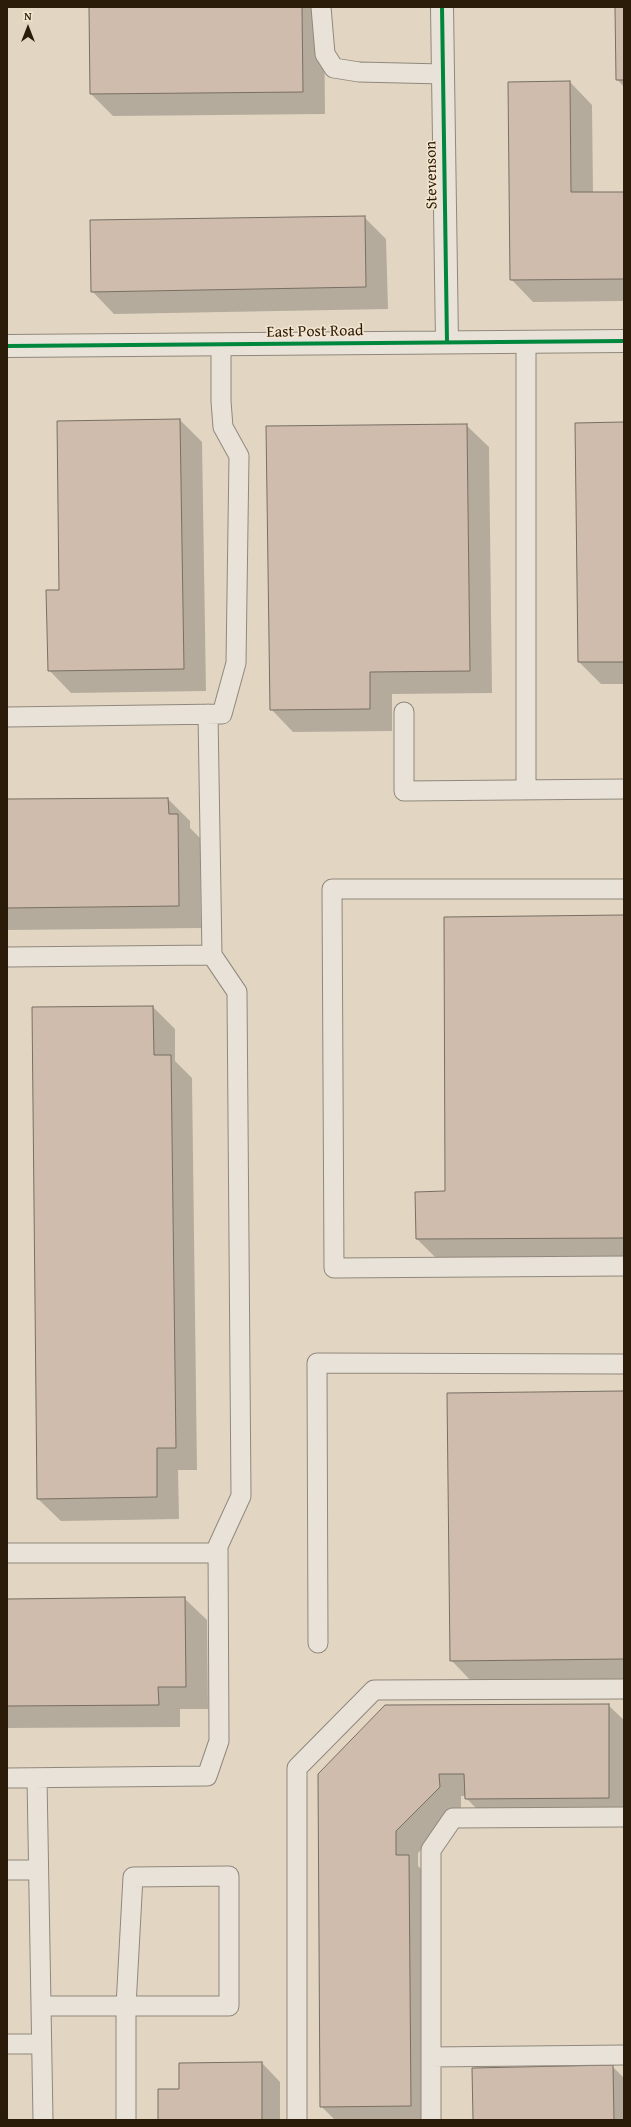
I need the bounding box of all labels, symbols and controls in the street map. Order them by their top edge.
north arrow [8,8,48,48]
text: N [24,8,32,24]
street label: Stevenson [422,141,442,209]
street label: East Post Road [266,322,364,342]

